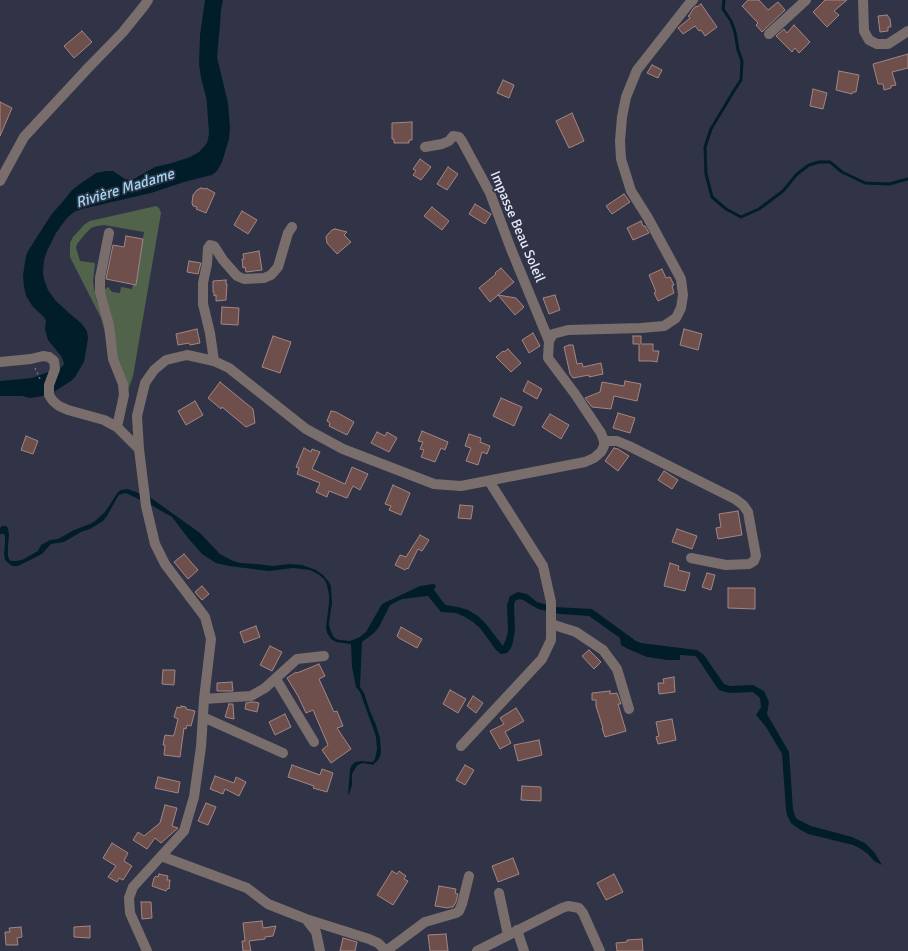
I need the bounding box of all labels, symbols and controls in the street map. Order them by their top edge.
water label: Rivière Madame [74,166,176,212]
street label: Impasse Beau Soleil [486,169,548,285]

